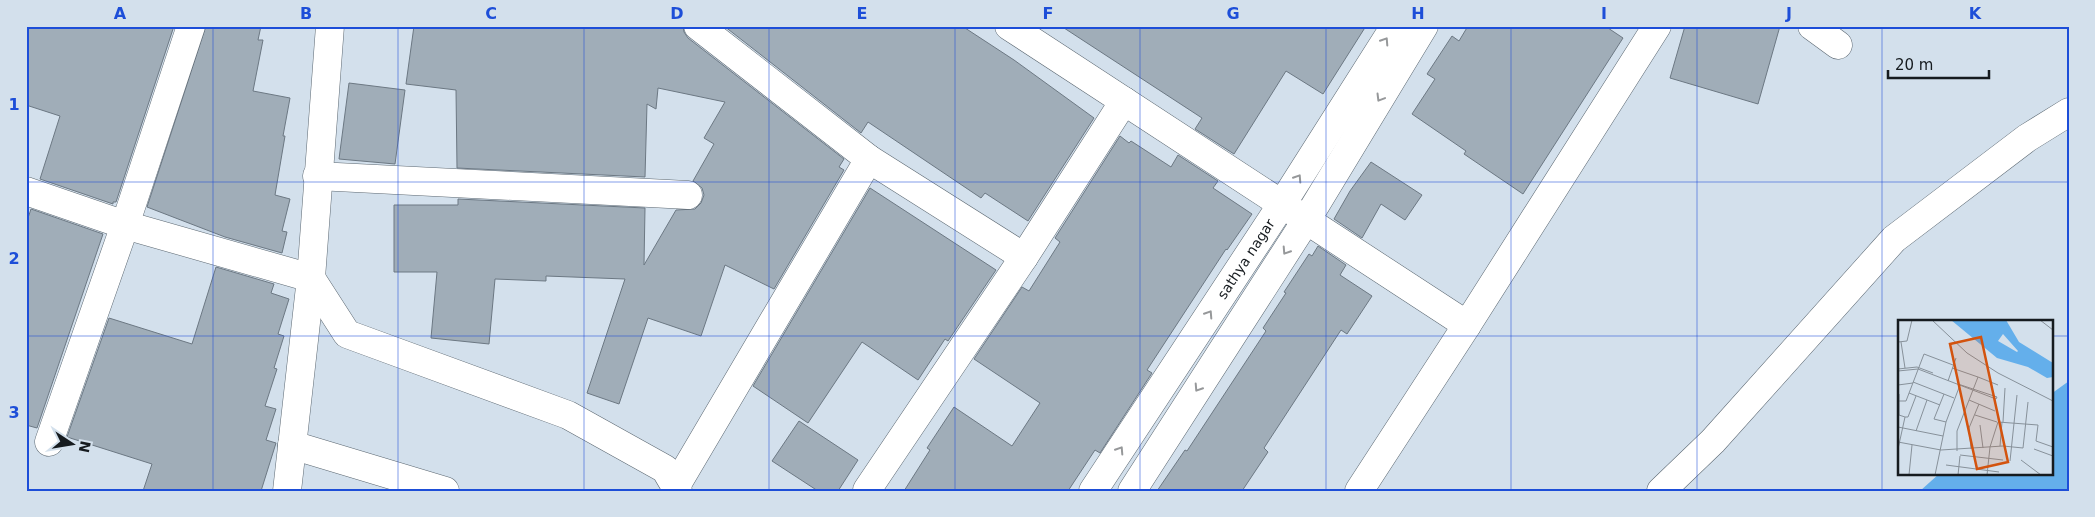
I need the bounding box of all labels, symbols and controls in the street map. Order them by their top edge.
text: A [114,4,127,23]
text: B [300,4,312,23]
text: C [485,4,497,23]
text: D [670,4,684,23]
text: E [857,4,867,23]
text: F [1043,4,1053,23]
text: G [1226,4,1240,23]
text: H [1411,4,1425,23]
text: I [1601,4,1607,23]
text: J [1785,4,1792,23]
text: K [1969,4,1982,23]
one-way arrow [1379,38,1389,47]
scale bar [1888,48,1989,80]
text: 20 m [1895,56,1933,74]
one-way arrow [1377,92,1387,101]
text: 1 [8,95,20,114]
one-way arrow [1292,175,1301,184]
street label: sathya nagar [1214,216,1278,302]
one-way arrow [1283,246,1293,255]
text: 2 [8,249,20,268]
one-way arrow [1203,310,1212,320]
inset map [1898,320,2052,474]
one-way arrow [1195,383,1205,392]
text: 3 [8,403,20,422]
north arrow [48,420,98,470]
text: N [76,439,94,454]
one-way arrow [1114,446,1123,456]

